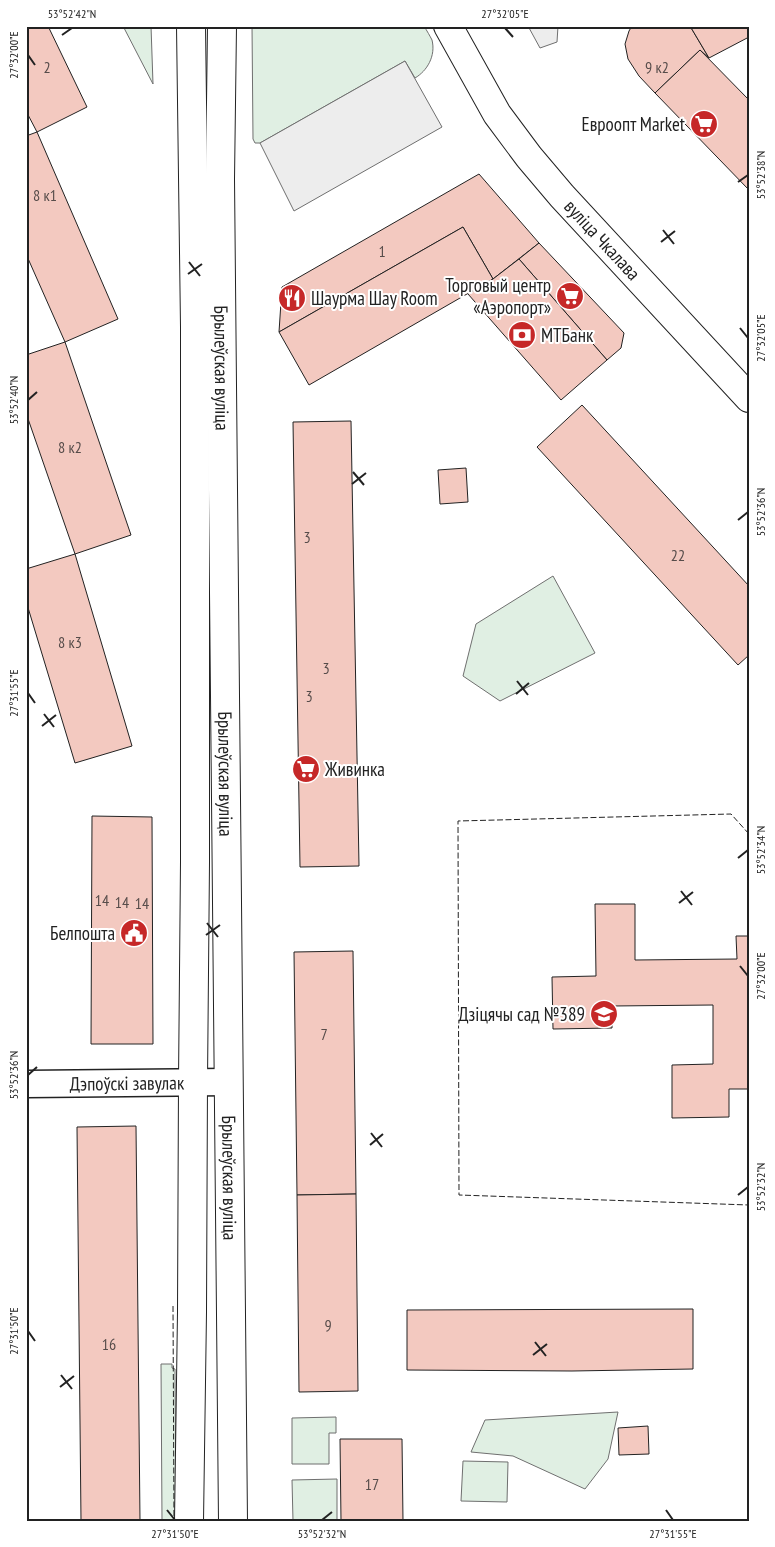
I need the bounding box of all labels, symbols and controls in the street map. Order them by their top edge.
text: 53°52'42"N [48,6,96,21]
text: 27°32'05"E [481,6,529,21]
text: 27°32'00"E [6,31,21,79]
house number: 2 [43,57,51,77]
house number: 9 к2 [645,57,669,77]
supermarket icon: Евроопт Market [689,109,719,139]
place label: Евроопт Market [582,112,686,136]
text: 53°52'38"N [753,151,768,199]
house number: 8 к1 [33,185,57,205]
street label: вуліца Чкалава [559,194,646,285]
house number: 1 [378,241,386,261]
place label: Торговый центр «Аэропорт» [445,273,551,319]
supermarket icon: Торговый центр «Аэропорт» [555,281,585,311]
restaurant icon: Шаурма Шау Room [277,283,307,313]
place label: Шаурма Шау Room [311,286,438,310]
street label: Брылеўская вуліца [209,305,234,431]
text: 27°32'05"E [753,314,768,362]
bank icon: МТБанк [507,320,537,350]
place label: МТБанк [541,323,594,347]
text: 53°52'40"N [6,376,21,424]
house number: 8 к2 [58,437,82,457]
text: 53°52'36"N [753,488,768,536]
house number: 3 [303,527,311,547]
house number: 22 [671,545,685,565]
house number: 8 к3 [58,632,82,652]
house number: 3 [322,658,330,678]
text: 27°31'55"E [6,669,21,717]
house number: 3 [305,686,313,706]
street label: Брылеўская вуліца [213,711,238,837]
supermarket icon: Живинка [291,754,321,784]
place label: Живинка [324,757,385,781]
text: 53°52'34"N [753,826,768,874]
house number: 14 [95,890,109,910]
house number: 14 [115,892,129,912]
house number: 14 [135,893,149,913]
public building icon: Белпошта [119,918,149,948]
place label: Белпошта [50,921,115,945]
text: 27°32'00"E [753,952,768,1000]
school or university icon: Дзіцячы сад №389 [589,999,619,1029]
place label: Дзіцячы сад №389 [458,1002,585,1026]
house number: 7 [320,1024,328,1044]
text: 53°52'36"N [6,1051,21,1099]
street label: Дэпоўскі завулак [70,1070,185,1096]
street label: Брылеўская вуліца [217,1115,242,1241]
text: 53°52'32"N [753,1163,768,1211]
text: 27°31'50"E [6,1307,21,1355]
house number: 9 [324,1315,332,1335]
house number: 16 [102,1334,116,1354]
house number: 17 [365,1474,379,1494]
text: 27°31'50"E [151,1526,199,1541]
text: 53°52'32"N [298,1526,346,1541]
text: 27°31'55"E [649,1526,697,1541]

